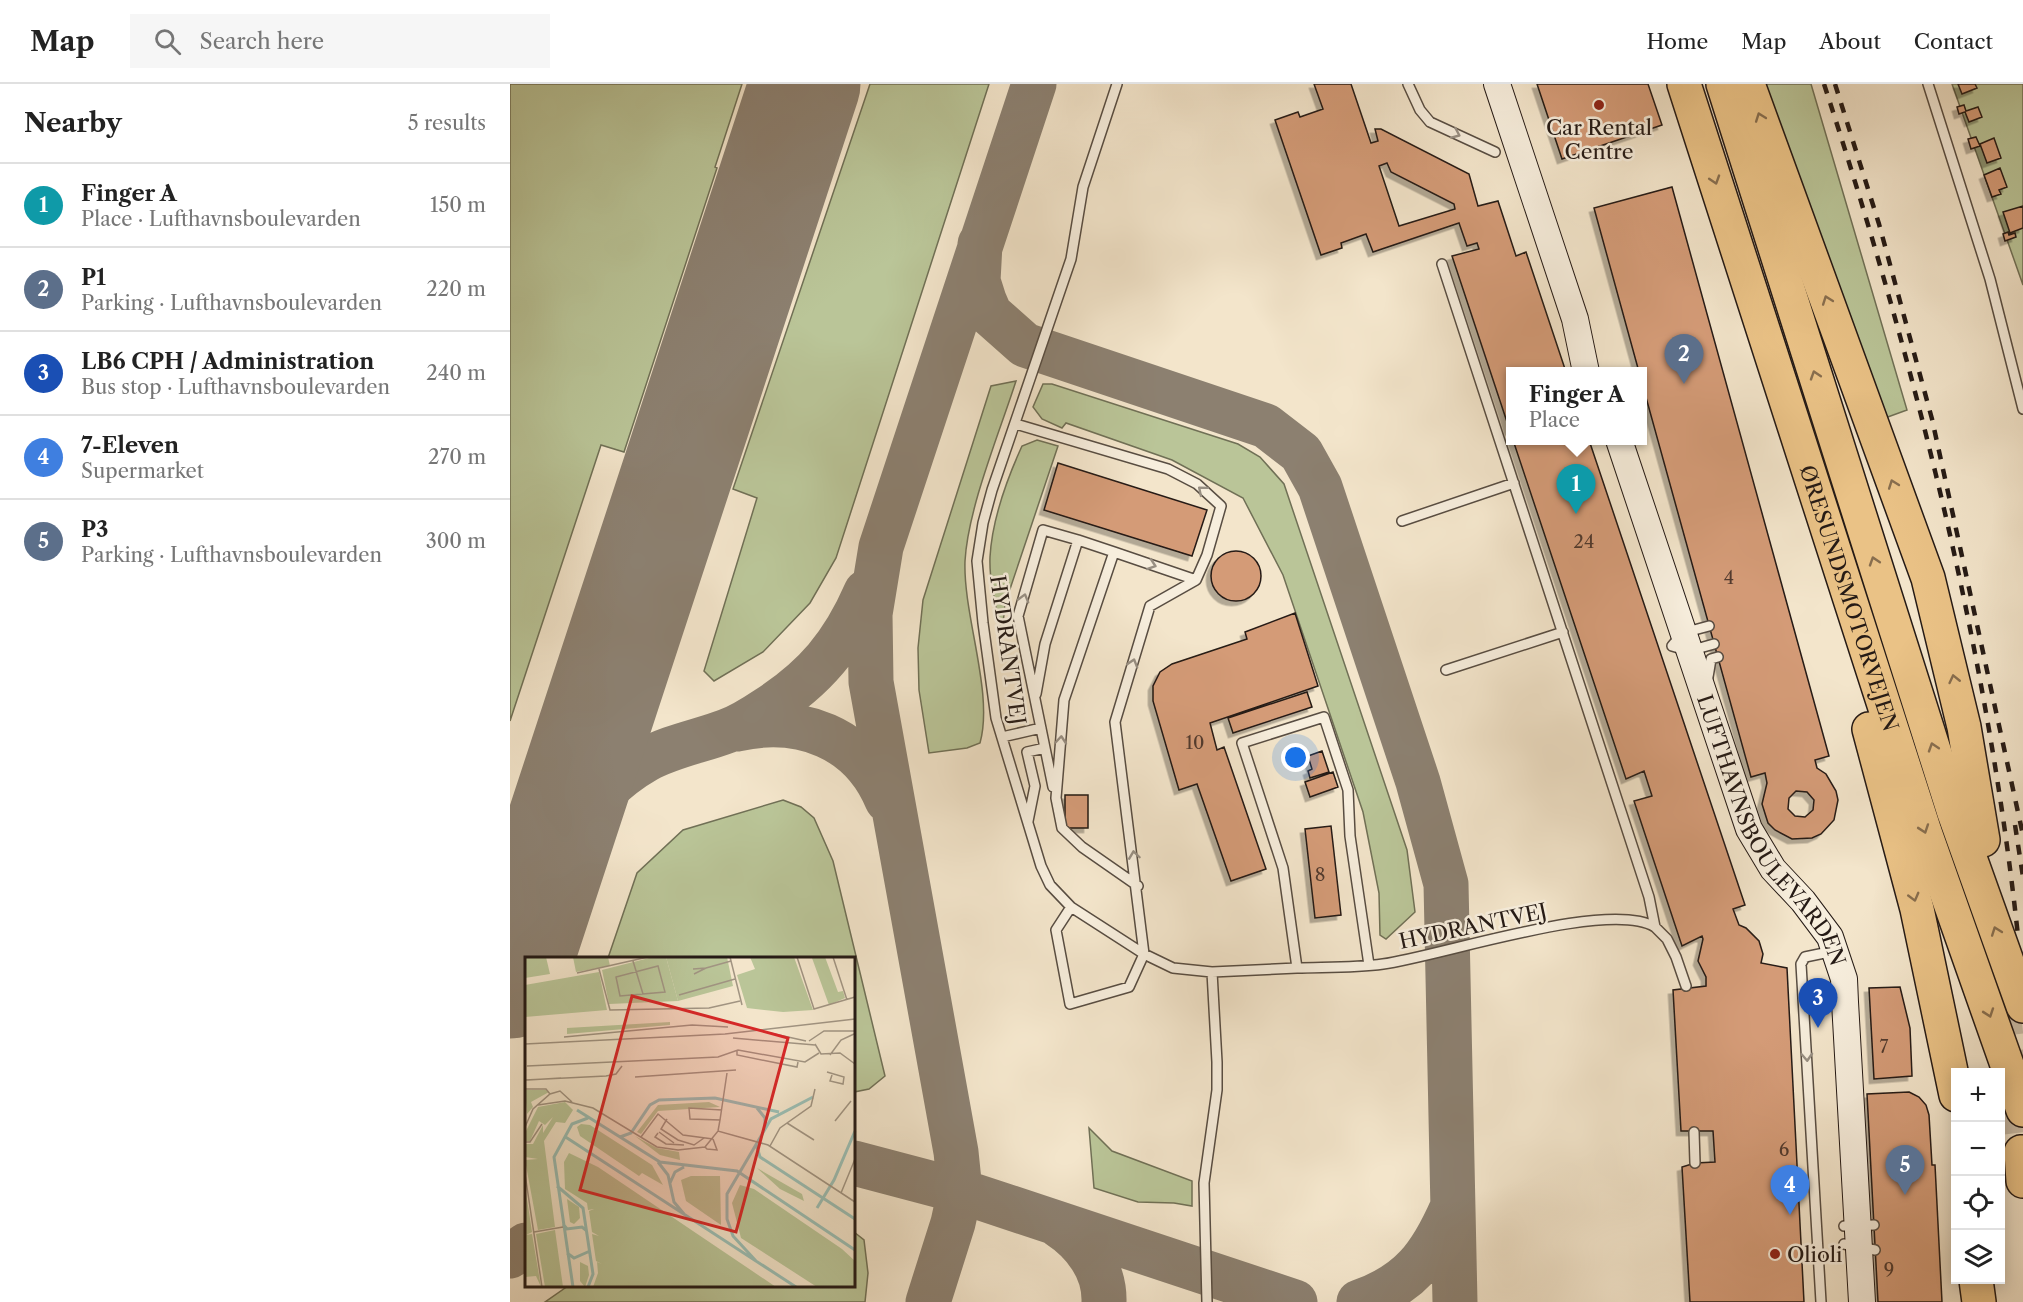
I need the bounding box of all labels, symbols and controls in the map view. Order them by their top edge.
search box [130,14,550,68]
text: Map [30,24,94,58]
icon: search [151,25,184,58]
text: Search here [199,28,324,55]
text: Home [1647,29,1708,54]
text: Map [1741,29,1786,54]
text: About [1819,29,1881,54]
text: Contact [1914,29,1993,54]
marker: Car Rental Centre [1592,98,1606,112]
text: Nearby [24,107,122,139]
text: 5 results [408,111,486,135]
one-way arrow [1755,112,1768,123]
place label: Car Rental Centre [1546,115,1652,164]
one-way arrow [1449,127,1460,139]
one-way arrow [1708,174,1720,185]
text: Finger A [81,180,177,207]
text: 1 [39,193,48,217]
text: 150 m [430,193,486,217]
text: Place · Lufthavnsboulevarden [81,207,361,231]
text: P1 [81,264,106,291]
text: 2 [38,277,49,301]
text: 220 m [426,277,486,301]
text: Parking · Lufthavnsboulevarden [81,291,382,315]
one-way arrow [1821,295,1834,306]
pin: 2 [1664,334,1704,384]
text: LB6 CPH / Administration [81,348,374,375]
text: 3 [38,361,49,385]
text: 240 m [426,361,486,385]
popup [1506,367,1647,445]
one-way arrow [1810,370,1823,381]
text: Bus stop · Lufthavnsboulevarden [81,375,390,399]
text: Finger A [1529,381,1624,408]
text: Place [1529,408,1580,432]
text: 7-Eleven [81,432,179,459]
text: 4 [38,445,49,469]
text: 270 m [428,445,486,469]
text: Supermarket [81,459,204,483]
street label: ØRESUNDSMOTORVEJEN [1795,462,1904,734]
pin: 1 [1556,464,1596,514]
one-way arrow [1888,479,1901,489]
one-way arrow [1198,486,1209,497]
text: P3 [81,516,109,543]
text: 5 [38,529,49,553]
text: 300 m [426,529,486,553]
house number: 24 [1574,531,1594,553]
text: Parking · Lufthavnsboulevarden [81,543,382,567]
one-way arrow [1869,556,1881,567]
one-way arrow [1146,558,1157,570]
house number: 4 [1724,567,1734,589]
street label: HYDRANTVEJ [985,574,1031,726]
one-way arrow [1017,593,1029,604]
one-way arrow [1126,658,1138,669]
one-way arrow [1948,674,1961,684]
street label: LUFTHAVNSBOULEVARDEN [1692,691,1851,969]
house number: 10 [1186,732,1204,754]
one-way arrow [1054,736,1067,745]
one-way arrow [1928,742,1940,753]
your location [1281,743,1310,772]
one-way arrow [1917,823,1929,834]
one-way arrow [1128,850,1140,859]
house number: 8 [1315,864,1325,886]
one-way arrow [1906,892,1919,902]
street label: HYDRANTVEJ [1397,898,1549,954]
one-way arrow [1991,926,2004,937]
inset map [525,957,855,1287]
pin: 3 [1798,978,1838,1028]
one-way arrow [1981,1007,1994,1017]
house number: 7 [1880,1036,1889,1058]
one-way arrow [1801,1052,1814,1061]
map controls [1951,1068,2005,1284]
button: + [1951,1068,2005,1122]
button: − [1951,1122,2005,1176]
house number: 6 [1779,1139,1789,1161]
pin: 5 [1886,1146,1924,1195]
pin: 4 [1770,1166,1810,1215]
button: locate [1951,1176,2005,1230]
button: layers [1951,1230,2005,1284]
place label: Olioli [1787,1242,1842,1267]
marker: Olioli [1768,1247,1782,1261]
house number: 9 [1884,1259,1894,1281]

